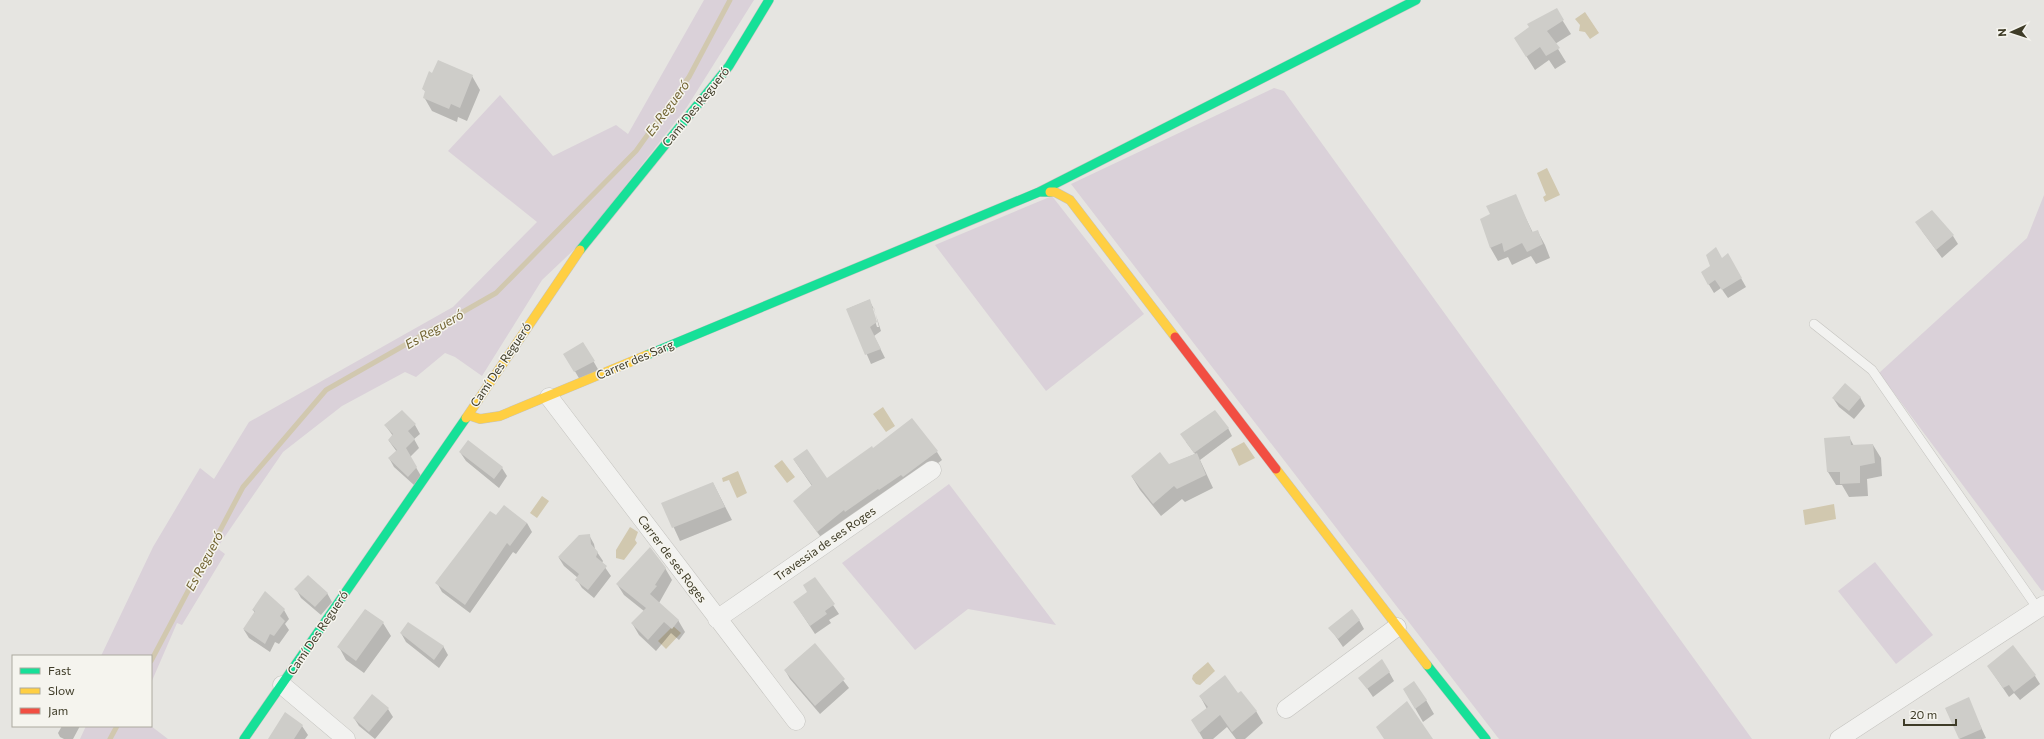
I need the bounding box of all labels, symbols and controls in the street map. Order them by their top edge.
north arrow [1992,12,2032,52]
text: N [1995,28,2008,37]
street label: Camí Des Regueró [659,64,732,149]
water label: Es Regueró [641,77,693,139]
water label: Es Regueró [402,306,466,352]
street label: Camí Des Regueró [467,320,534,409]
street label: Carrer des Sarg [594,336,676,382]
street label: Travessia de ses Roges [771,503,878,583]
street label: Carrer de ses Roges [635,512,710,605]
water label: Es Regueró [182,528,226,594]
street label: Camí Des Regueró [284,588,351,677]
legend [12,655,152,727]
text: Fast [48,663,71,677]
text: Slow [48,683,75,697]
scale bar [1904,701,1956,727]
text: Jam [48,703,68,718]
text: 20 m [1910,707,1937,721]

